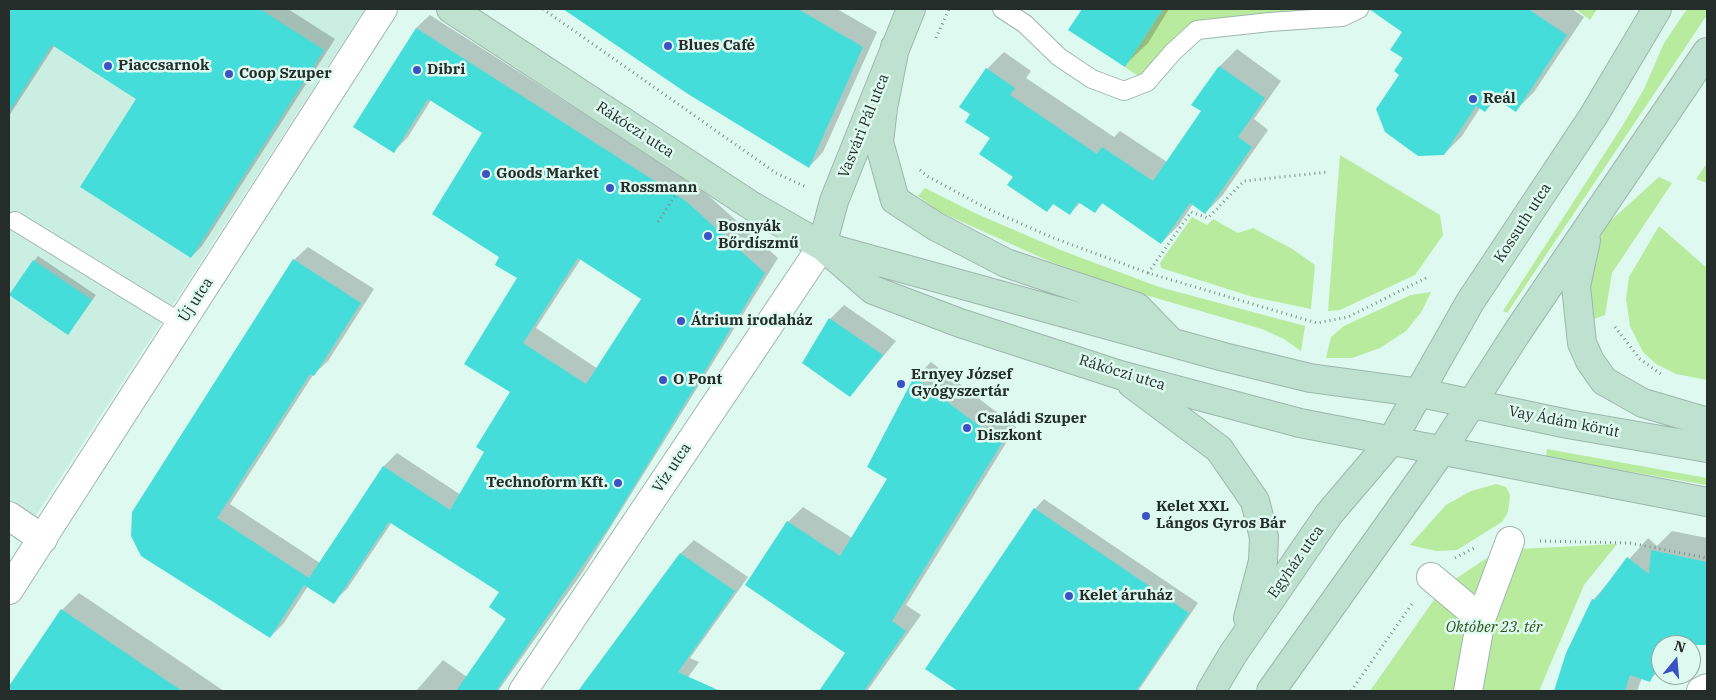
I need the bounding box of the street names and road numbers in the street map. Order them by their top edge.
street label: Vasvári Pál utca [835,71,893,181]
street label: Rákóczi utca [593,98,677,162]
street label: Kossuth utca [1491,180,1555,266]
street label: Új utca [175,274,217,326]
street label: Rákóczi utca [1077,351,1167,395]
street label: Vay Ádám körút [1507,402,1621,442]
street label: Víz utca [649,440,695,496]
street label: Egyház utca [1264,522,1328,602]

